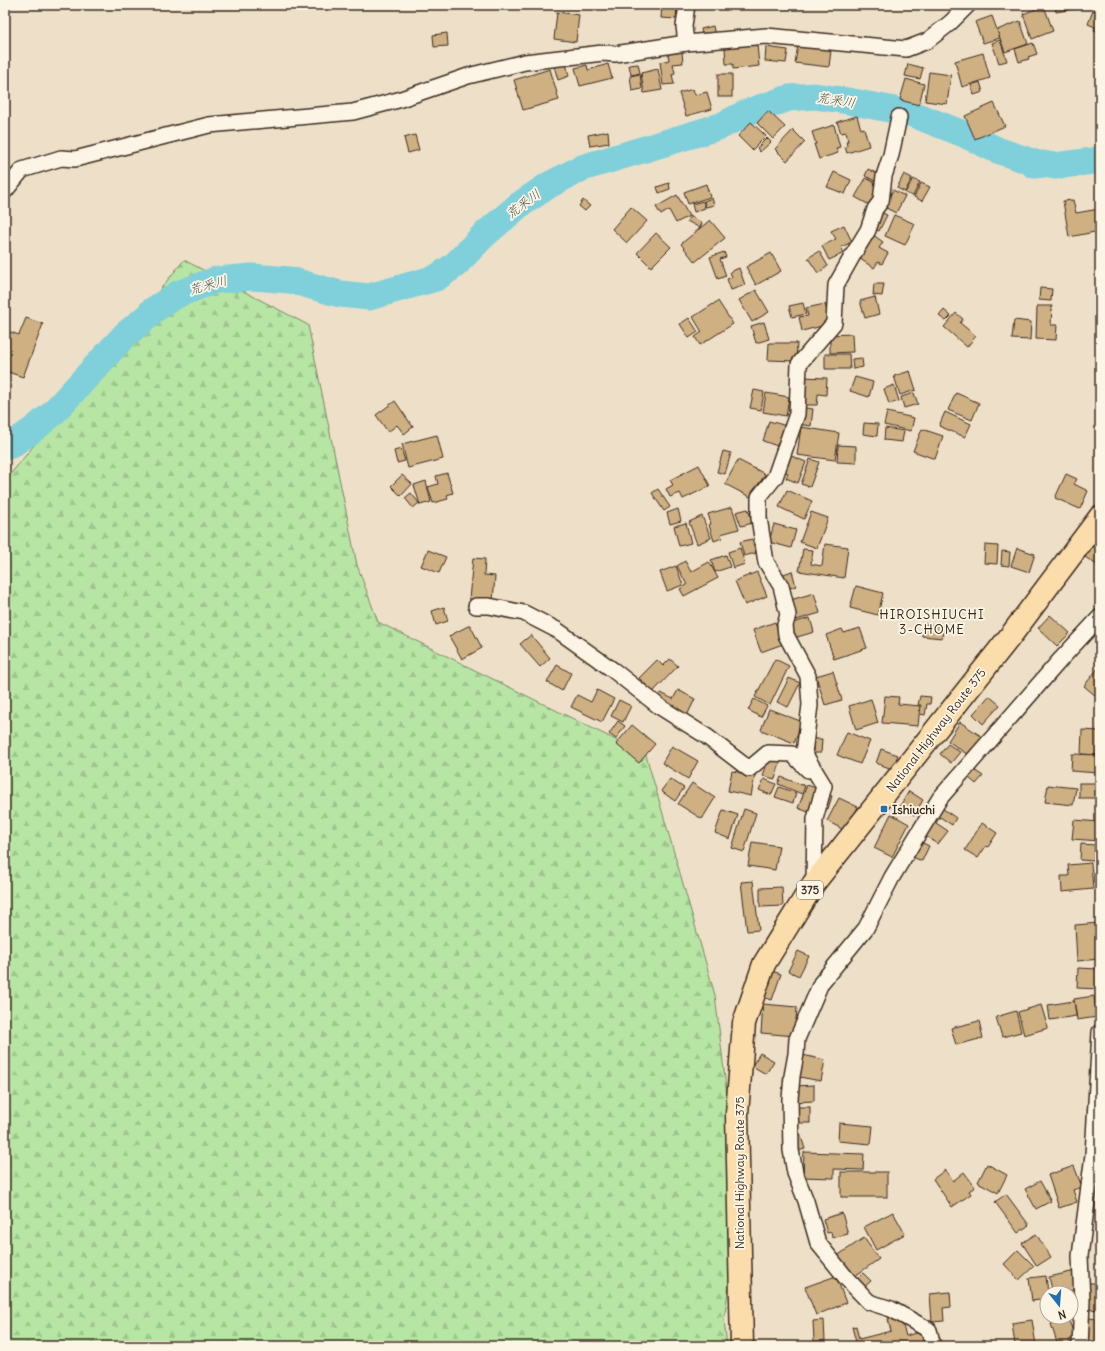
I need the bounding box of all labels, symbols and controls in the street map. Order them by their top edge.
water label: 荒釆川 [815,89,857,111]
water label: 荒釆川 [502,185,544,223]
water label: 荒釆川 [187,272,229,298]
district label: HIROISHIUCHI 3-CHOME [879,606,985,638]
street label: National Highway Route 375 [883,665,989,795]
place label: Ishiuchi [892,802,935,817]
marker: Ishiuchi [879,804,889,814]
road number: 375 [797,881,823,899]
street label: National Highway Route 375 [732,1097,747,1249]
north arrow [1039,1285,1079,1325]
text: N [1056,1307,1068,1322]

